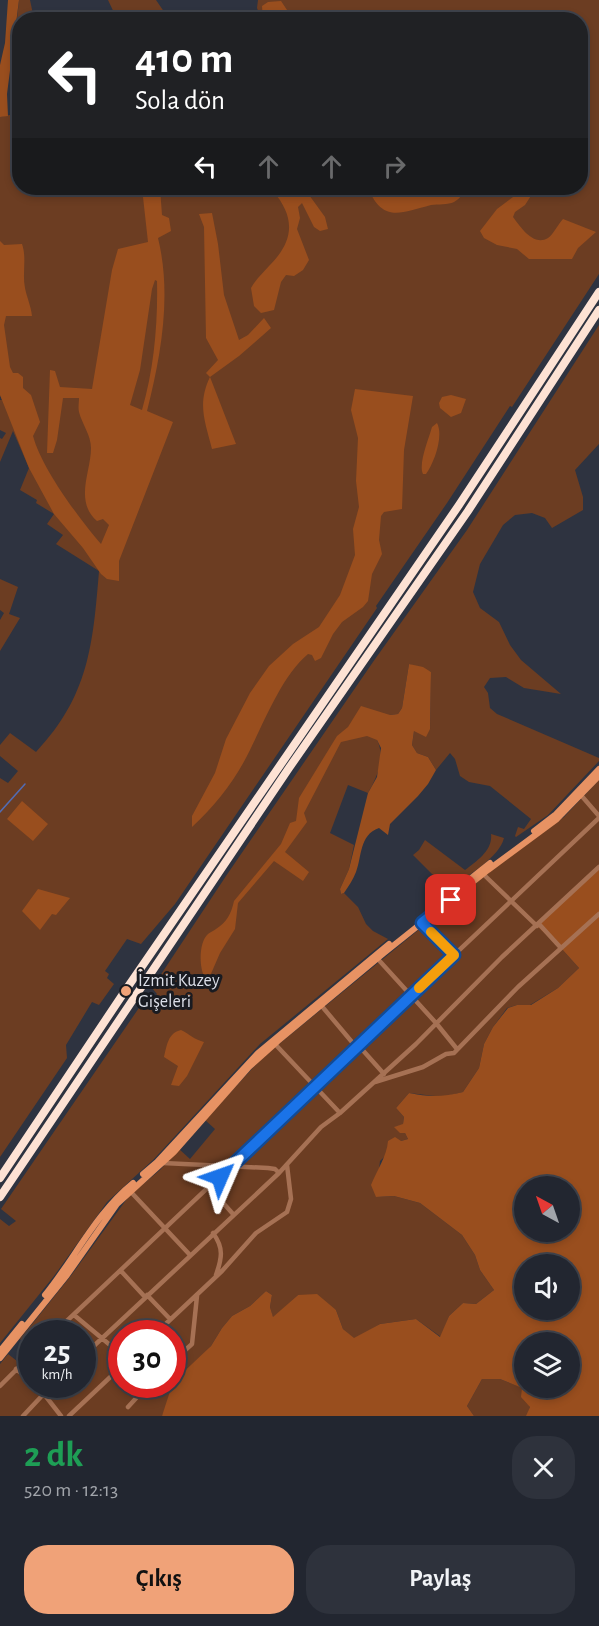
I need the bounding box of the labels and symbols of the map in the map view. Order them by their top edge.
pin [425,874,476,925]
place label: İzmit Kuzey Gişeleri [138,970,220,1011]
marker: İzmit Kuzey Gişeleri [119,984,133,998]
position arrow [188,1145,252,1209]
north arrow [514,1176,580,1242]
speed limit sign: 30 [108,1320,186,1398]

